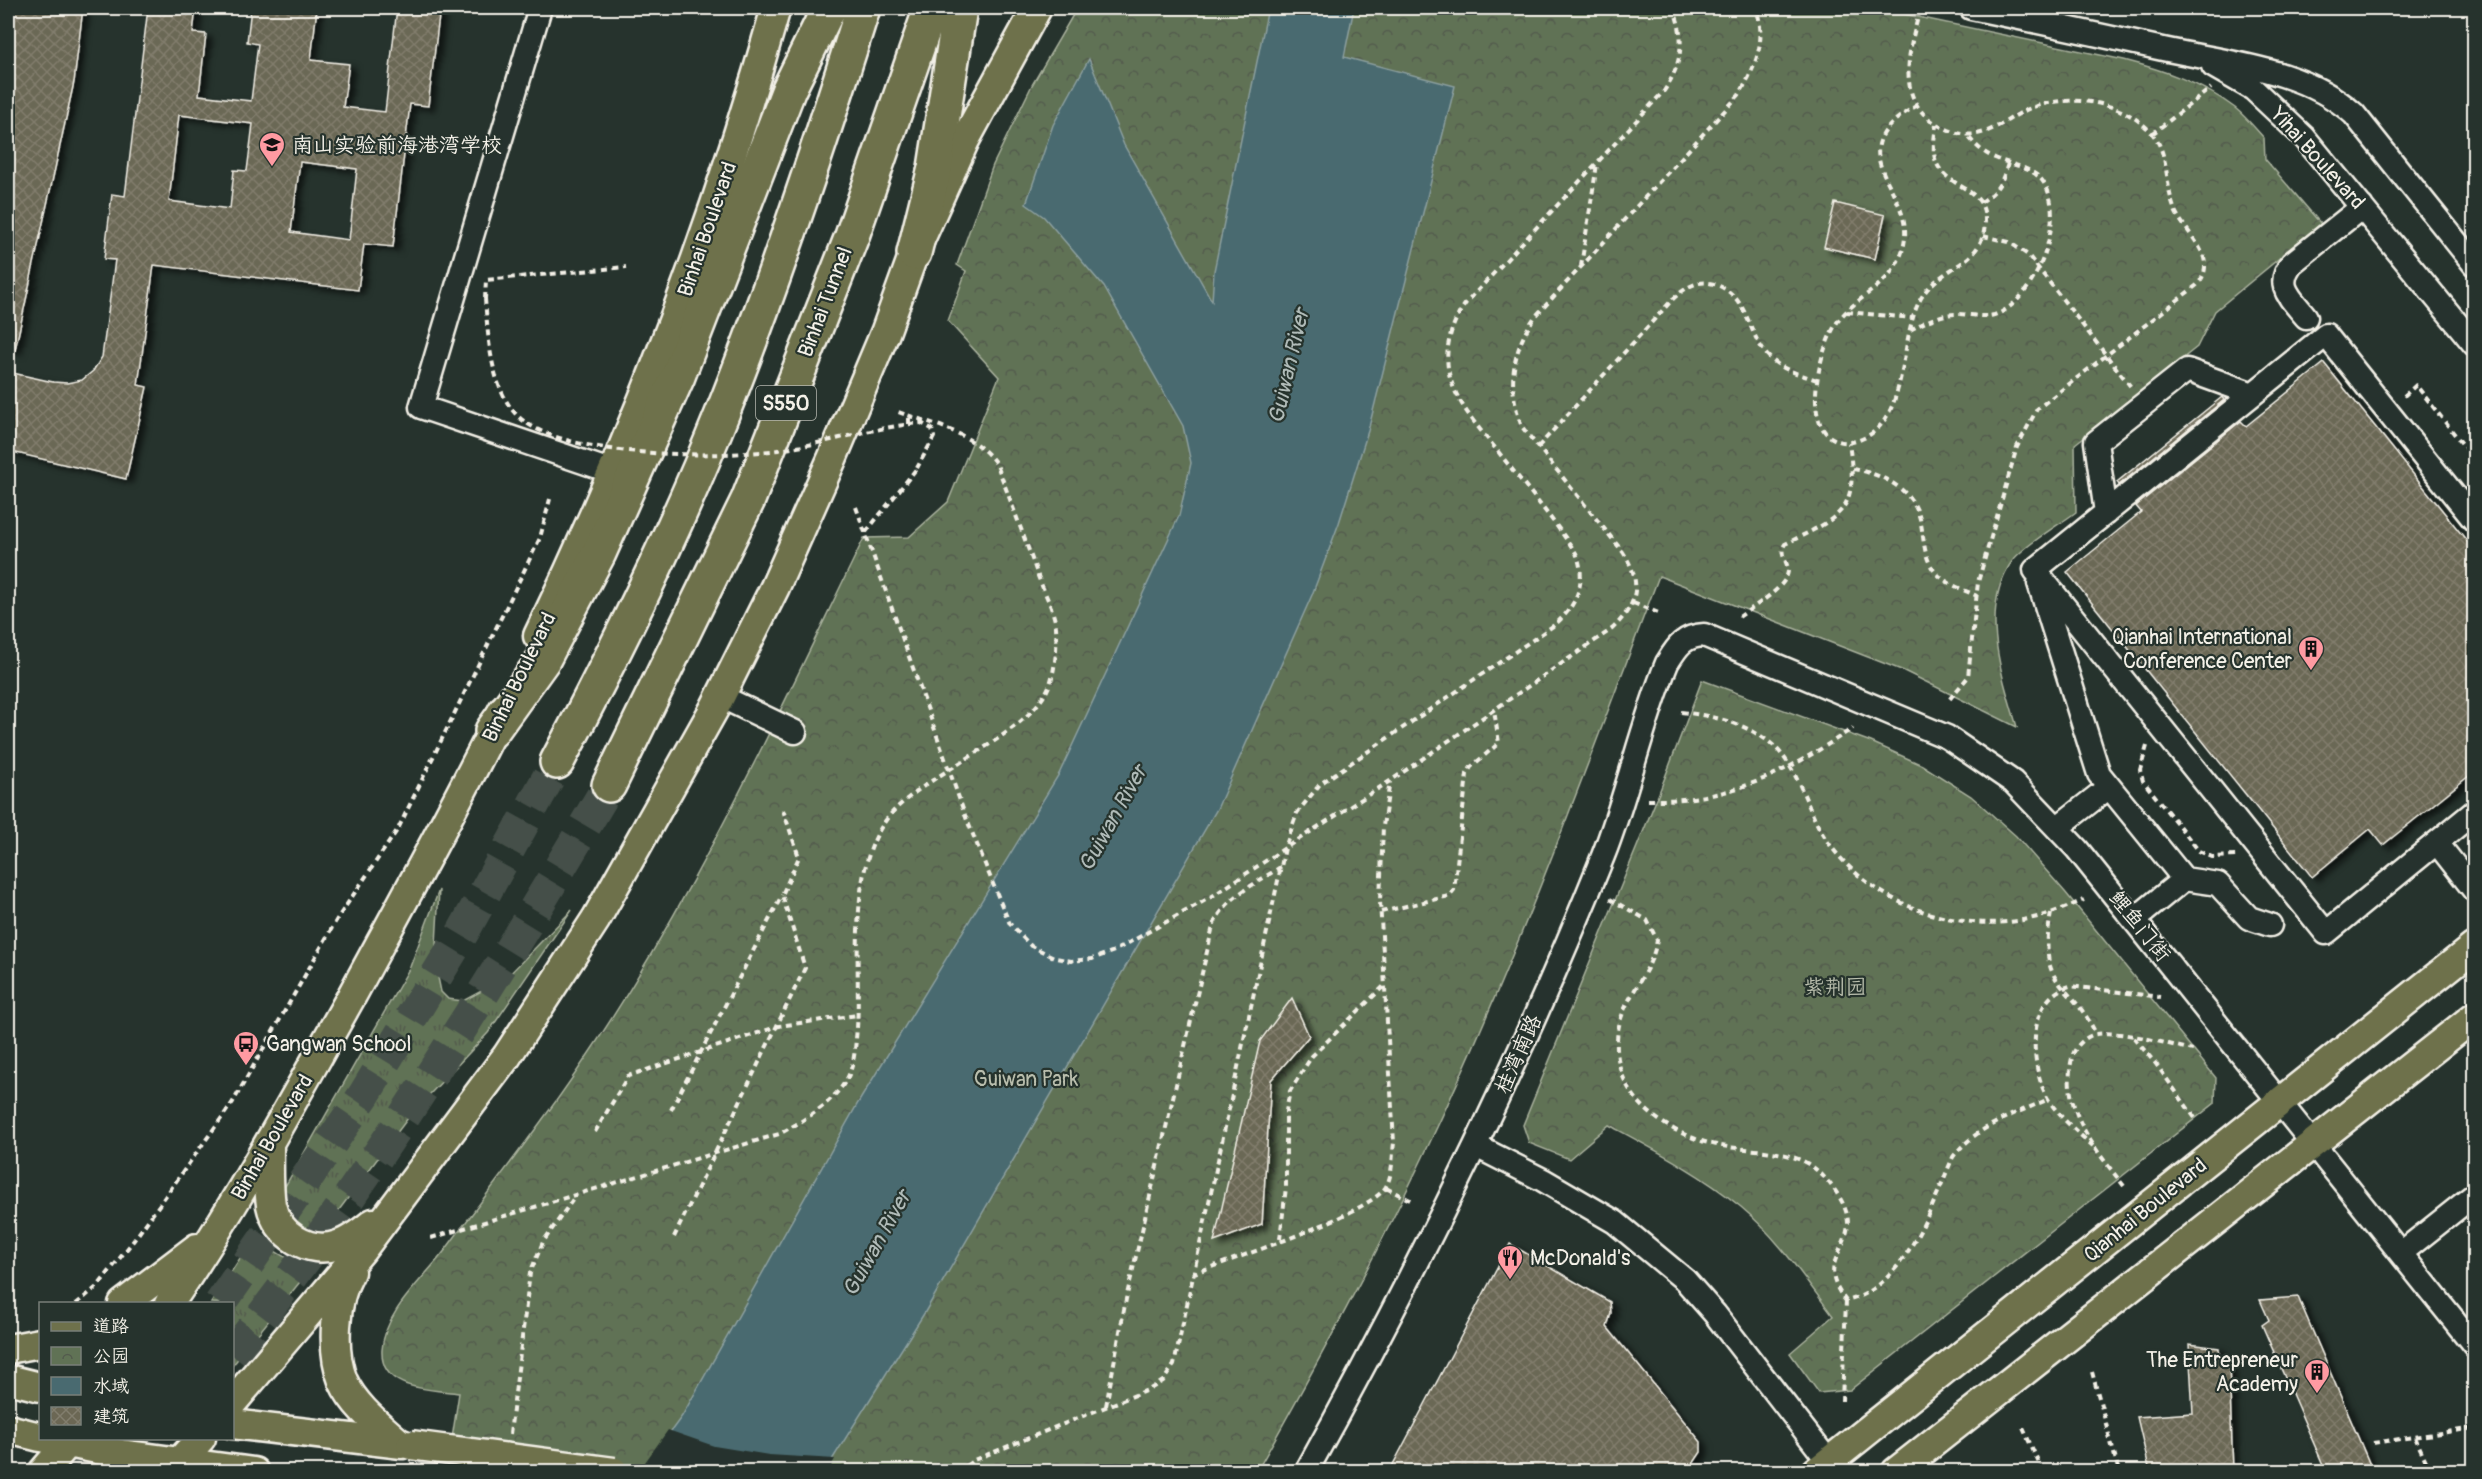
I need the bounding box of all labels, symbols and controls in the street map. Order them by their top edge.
street label: Yihai Boulevard [2264,101,2371,215]
school or university icon: 南山实验前海港湾学校 [257,130,287,168]
place label: 南山实验前海港湾学校 [292,132,502,159]
street label: Binhai Boulevard [672,158,743,300]
street label: Binhai Tunnel [792,243,859,361]
water label: Guiwan River [1262,303,1316,426]
road number: S550 [756,386,816,420]
street label: Binhai Boulevard [476,608,562,746]
place label: Qianhai International Conference Center [2112,624,2292,675]
building icon: Qianhai International Conference Center [2296,634,2326,672]
water label: Guiwan River [1072,758,1155,876]
street label: 鲤鱼门街 [2103,885,2177,967]
park label: 紫荆园 [1804,974,1867,1001]
street label: 桂湾南路 [1489,1010,1548,1098]
bus stop icon: Gangwan School [231,1029,261,1067]
place label: Gangwan School [266,1031,412,1058]
park label: Guiwan Park [974,1066,1079,1093]
street label: Binhai Boulevard [226,1069,319,1205]
street label: Qianhai Boulevard [2078,1152,2213,1268]
water label: Guiwan River [836,1183,919,1301]
restaurant icon: McDonald's [1495,1243,1525,1281]
place label: McDonald's [1530,1245,1631,1272]
legend [39,1302,234,1440]
text: 道路 [93,1315,129,1338]
text: 公园 [93,1345,129,1368]
place label: The Entrepreneur Academy [2146,1347,2299,1398]
building icon: The Entrepreneur Academy [2302,1357,2332,1395]
text: 水域 [93,1375,129,1398]
text: 建筑 [93,1405,129,1428]

